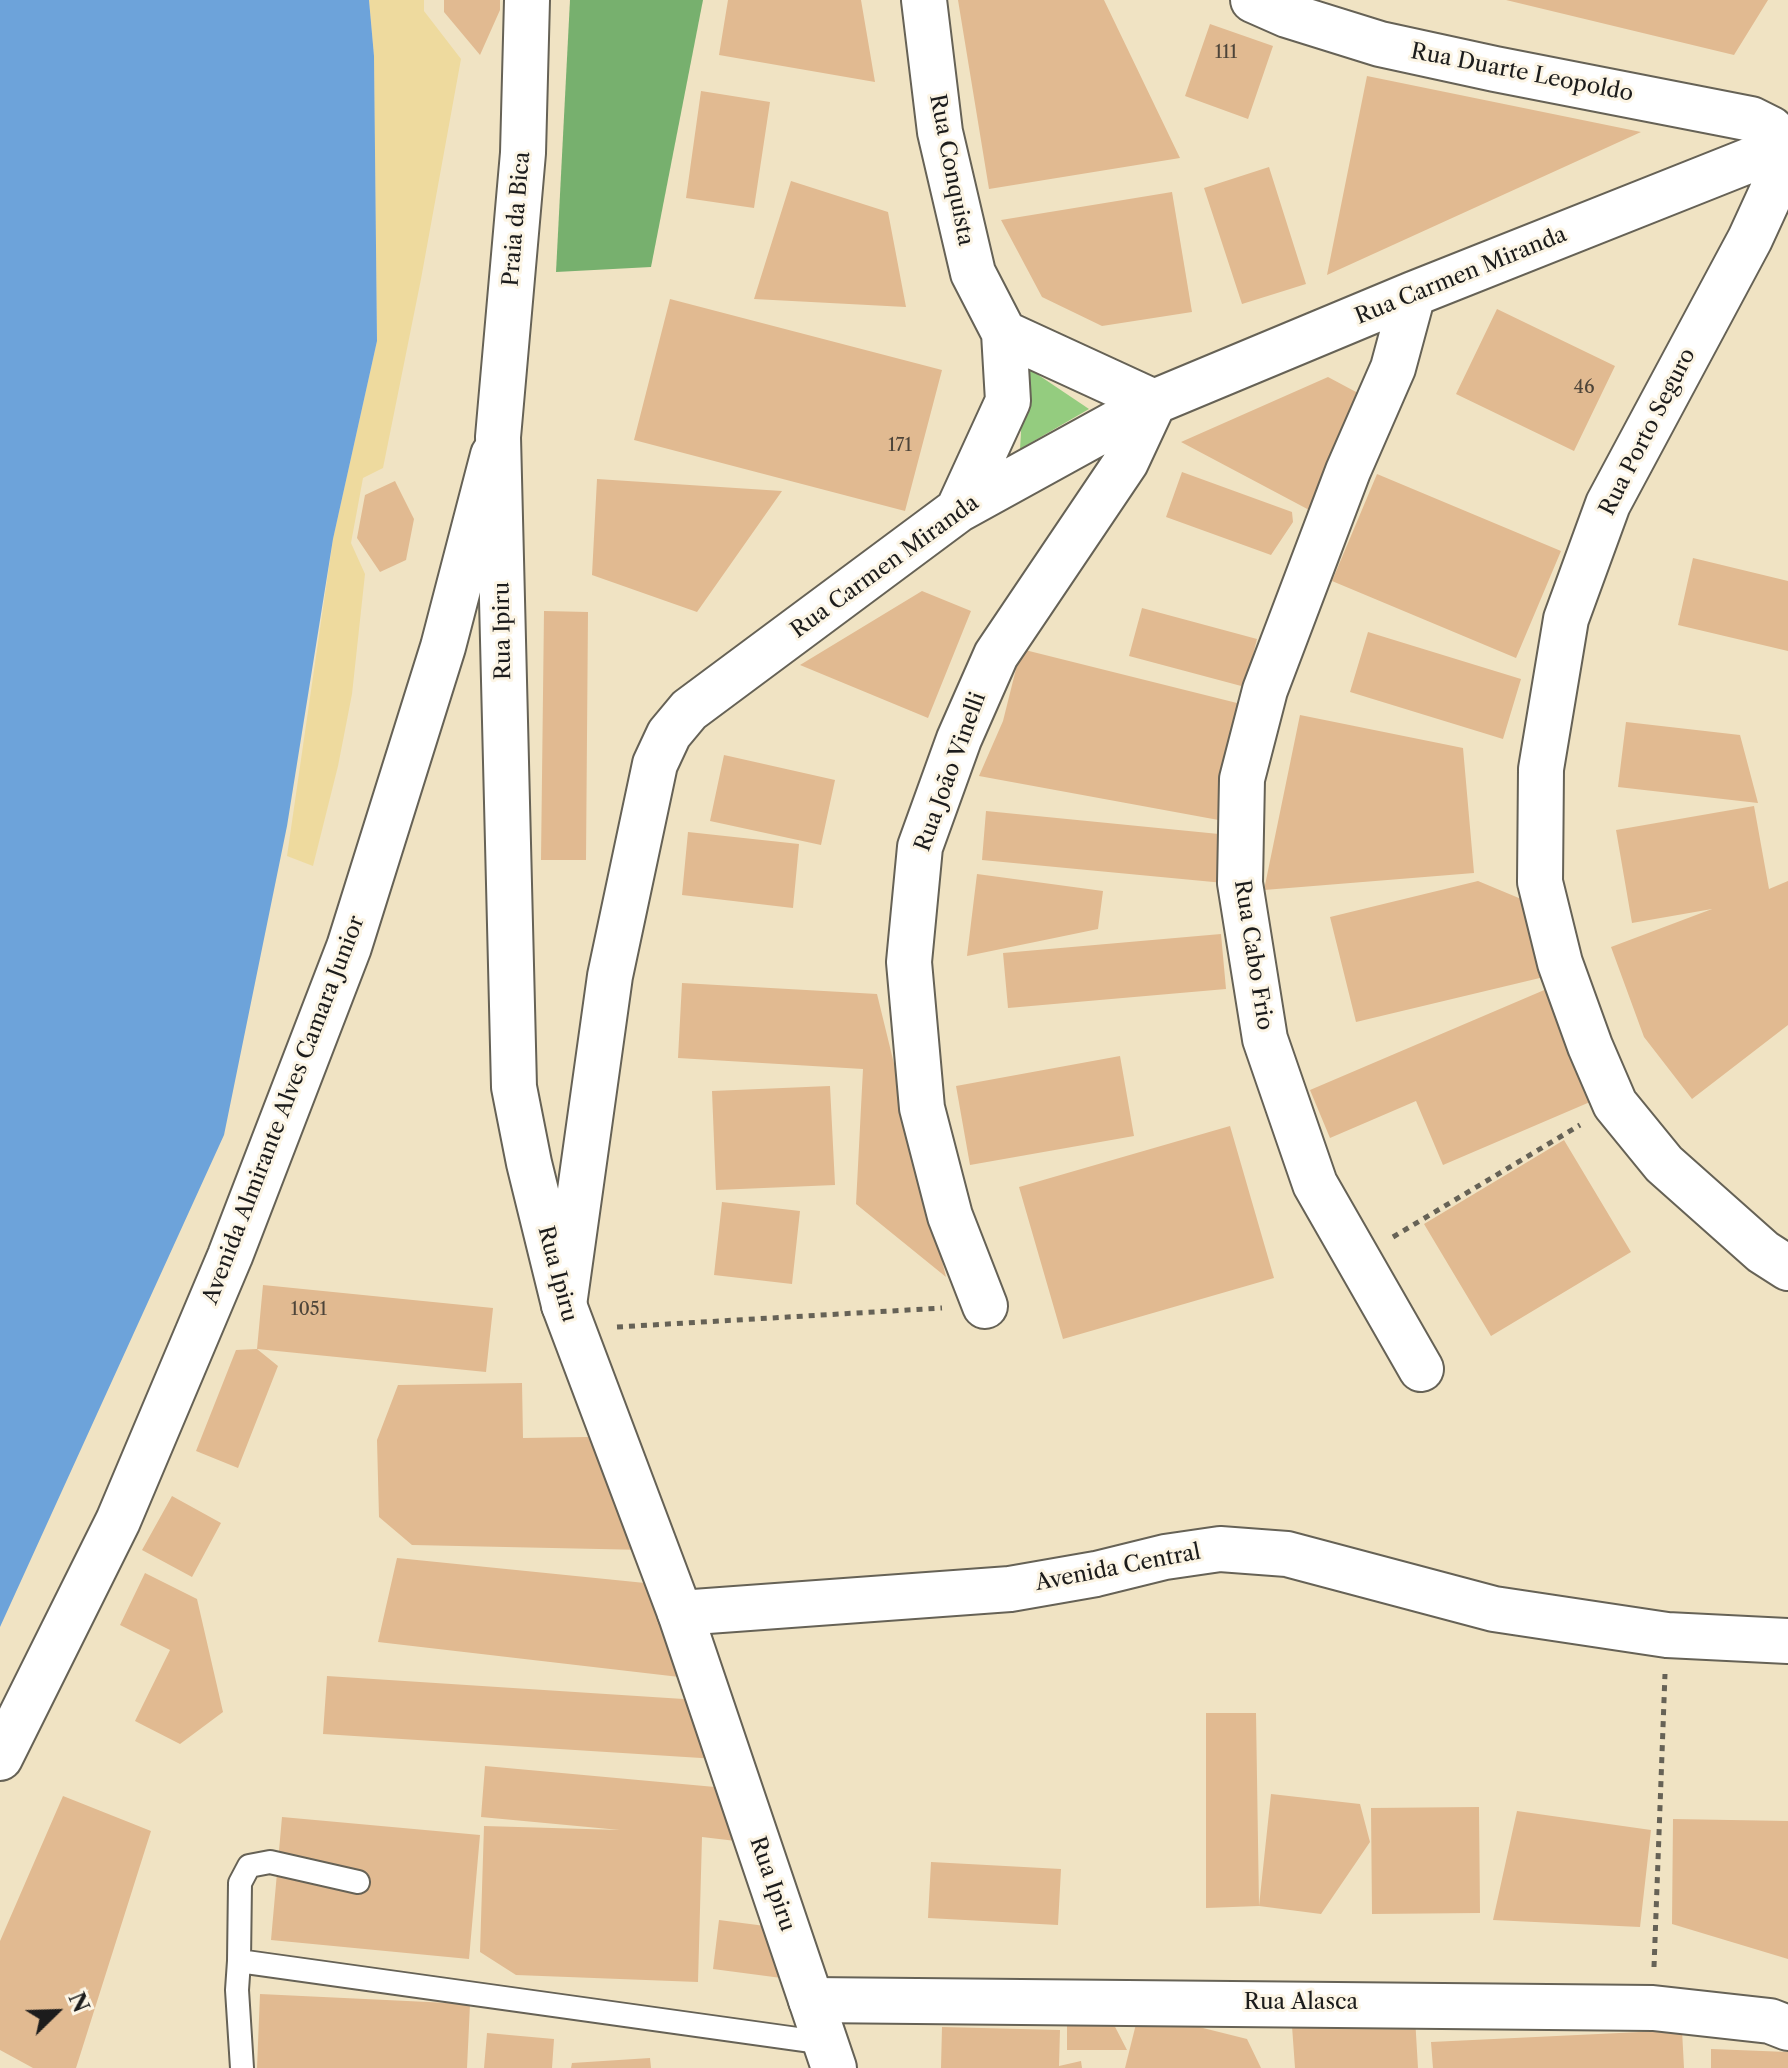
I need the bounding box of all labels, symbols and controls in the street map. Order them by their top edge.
street label: Rua Duarte Leopoldo [1409,38,1635,108]
house number: 111 [1215,42,1237,64]
street label: Rua Conquista [923,92,979,248]
street label: Praia da Bica [498,150,536,288]
street label: Rua Carmen Miranda [1351,221,1571,331]
street label: Rua Porto Seguro [1594,344,1702,520]
house number: 46 [1574,377,1594,399]
house number: 171 [888,435,912,457]
street label: Rua Carmen Miranda [786,490,984,644]
street label: Rua Ipiru [489,582,517,680]
street label: Rua João Vinelli [910,689,992,855]
street label: Rua Cabo Frio [1228,878,1278,1032]
street label: Avenida Almirante Alves Camara Junior [198,912,370,1308]
street label: Rua Ipiru [532,1223,582,1325]
house number: 1051 [291,1299,327,1321]
street label: Avenida Central [1033,1539,1203,1597]
street label: Rua Ipiru [744,1833,800,1935]
north arrow [16,1972,96,2052]
text: N [62,1988,95,2017]
street label: Rua Alasca [1244,1990,1358,2016]

